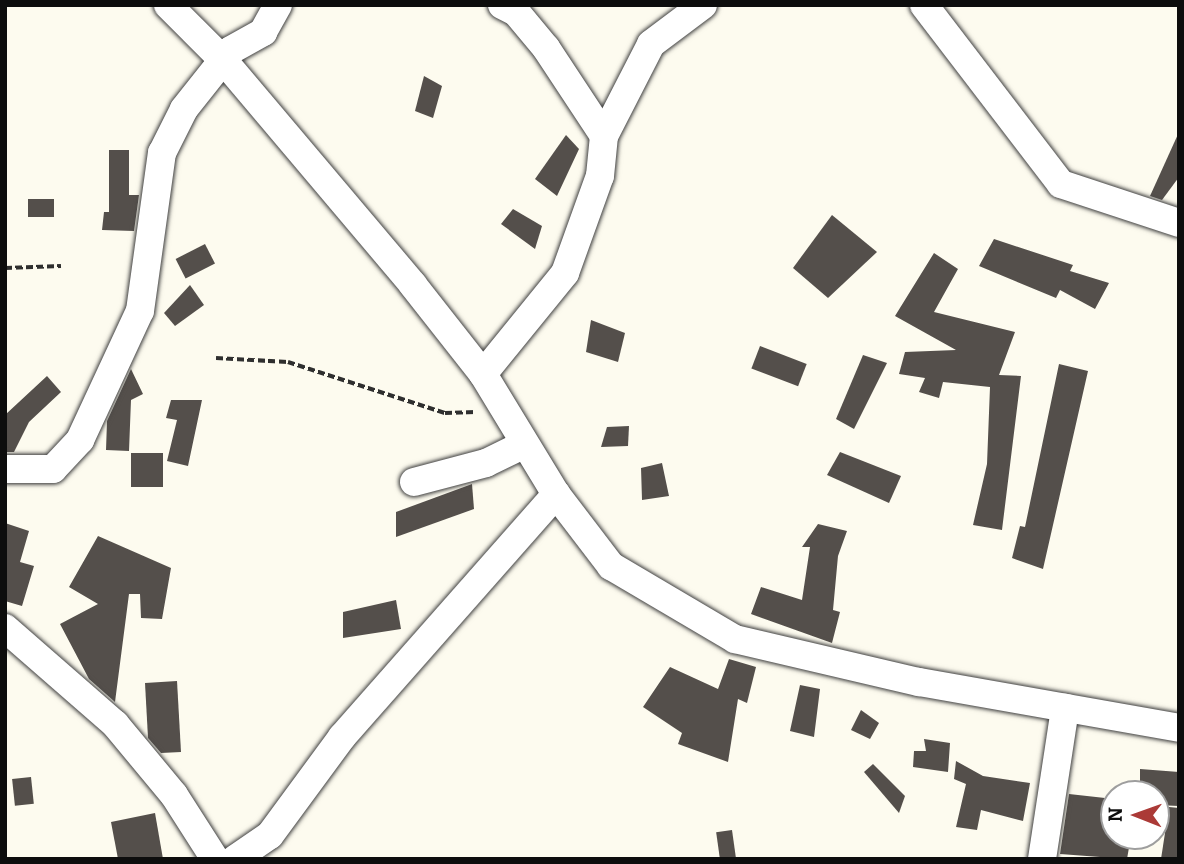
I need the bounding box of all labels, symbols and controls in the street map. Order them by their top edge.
north arrow [1100,780,1170,850]
text: N [1104,807,1127,822]

